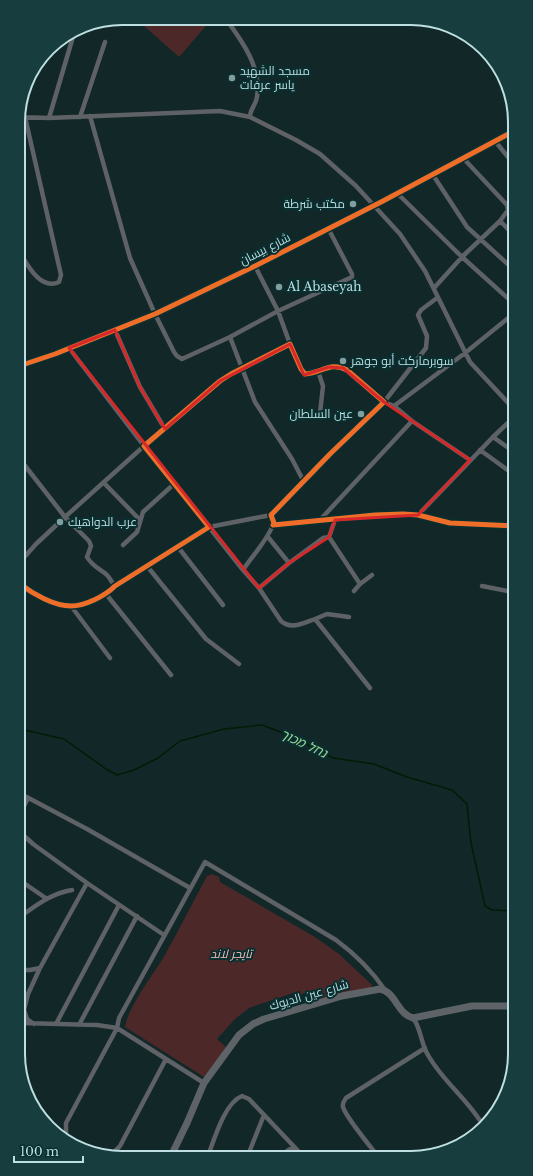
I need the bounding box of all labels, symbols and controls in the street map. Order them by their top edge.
place label: مسجد الشهيد ياسر عرفات [240,63,310,92]
marker: مسجد الشهيد ياسر عرفات [227,73,237,83]
place label: مكتب شرطة [283,196,345,211]
marker: مكتب شرطة [348,199,358,209]
street label: شارع بيسان [237,229,293,269]
place label: Al Abaseyah [286,279,362,294]
marker: Al Abaseyah [274,282,284,292]
place label: سوبرماركت أبو جوهر [350,353,453,368]
marker: سوبرماركت أبو جوهر [338,356,348,366]
place label: عين السلطان [289,406,353,421]
marker: عين السلطان [356,409,366,419]
place label: عرب الدواهيك [68,514,137,529]
marker: عرب الدواهيك [55,517,65,527]
water label: נחל מכוך [278,725,331,762]
park label: تايجر لاند [210,946,255,961]
street label: شارع عين الديوك [268,976,351,1014]
scale bar [14,1138,83,1164]
text: 100 m [20,1144,59,1159]

